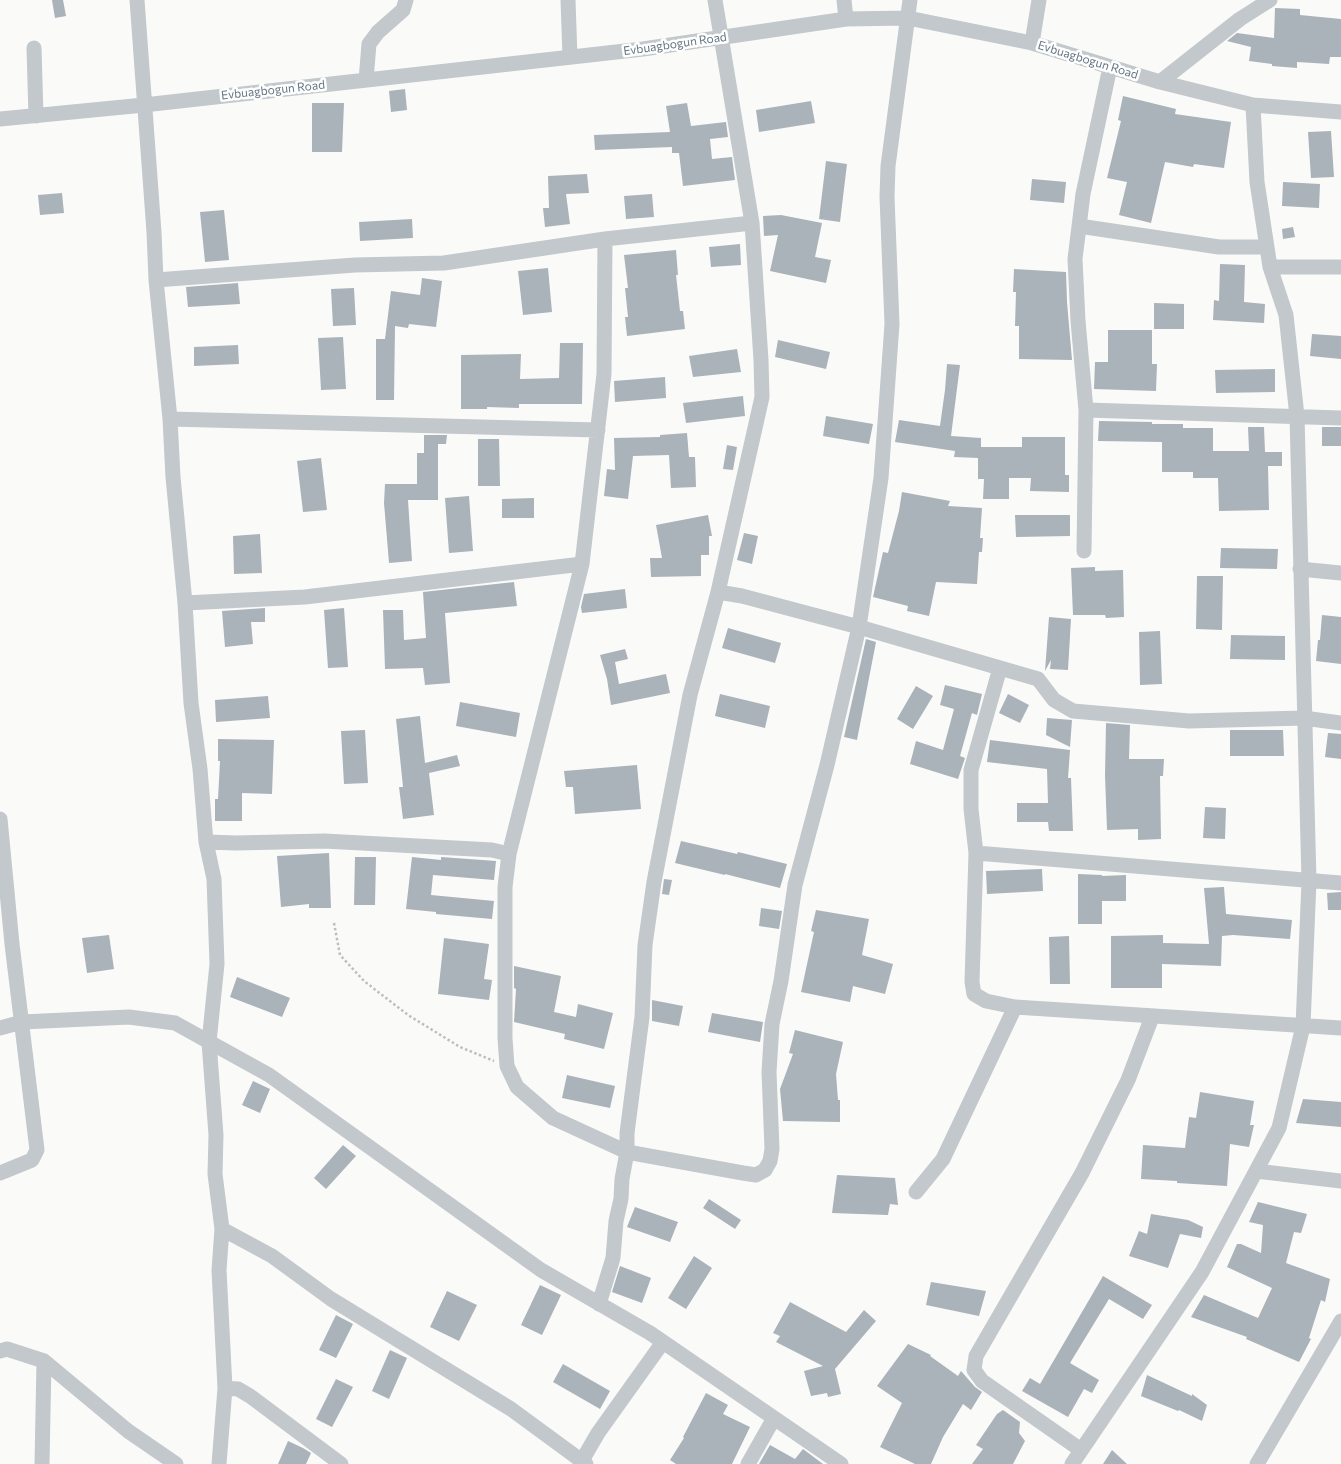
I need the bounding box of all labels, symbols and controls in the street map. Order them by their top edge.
street label: Evbuagbogun Road [622,30,728,58]
street label: Evbuagbogun Road [1036,38,1140,82]
street label: Evbuagbogun Road [220,77,326,103]

